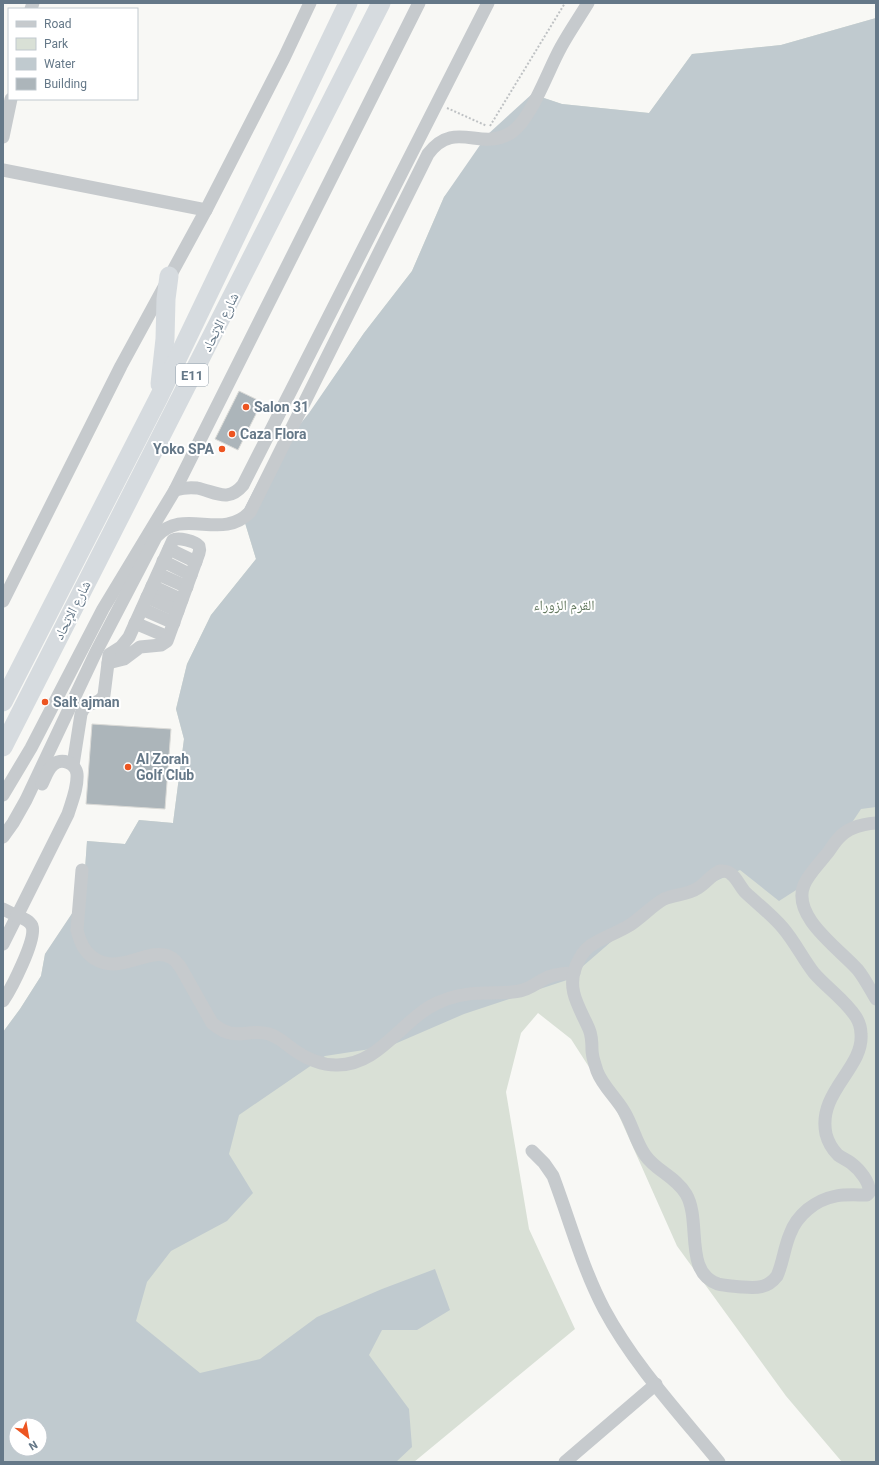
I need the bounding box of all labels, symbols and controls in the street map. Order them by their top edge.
legend [8,8,138,100]
text: Road [44,17,72,31]
text: Park [44,37,69,51]
text: Water [44,57,75,71]
text: Building [44,77,87,91]
street label: شارع الإتحاد [198,290,243,355]
road number: E11 [176,364,208,386]
place label: Salon 31 [254,399,309,415]
marker: Salon 31 [241,402,251,412]
place label: Caza Flora [240,426,307,442]
marker: Caza Flora [227,429,237,439]
place label: Yoko SPA [153,441,215,457]
marker: Yoko SPA [217,444,227,454]
street label: شارع الإتحاد [50,578,95,643]
park label: القرم الزوراء [533,597,595,615]
place label: Salt ajman [53,694,120,710]
marker: Salt ajman [40,697,50,707]
place label: Al Zorah Golf Club [136,751,194,783]
marker: Al Zorah Golf Club [123,762,133,772]
north arrow [8,1417,48,1457]
text: N [26,1438,40,1453]

